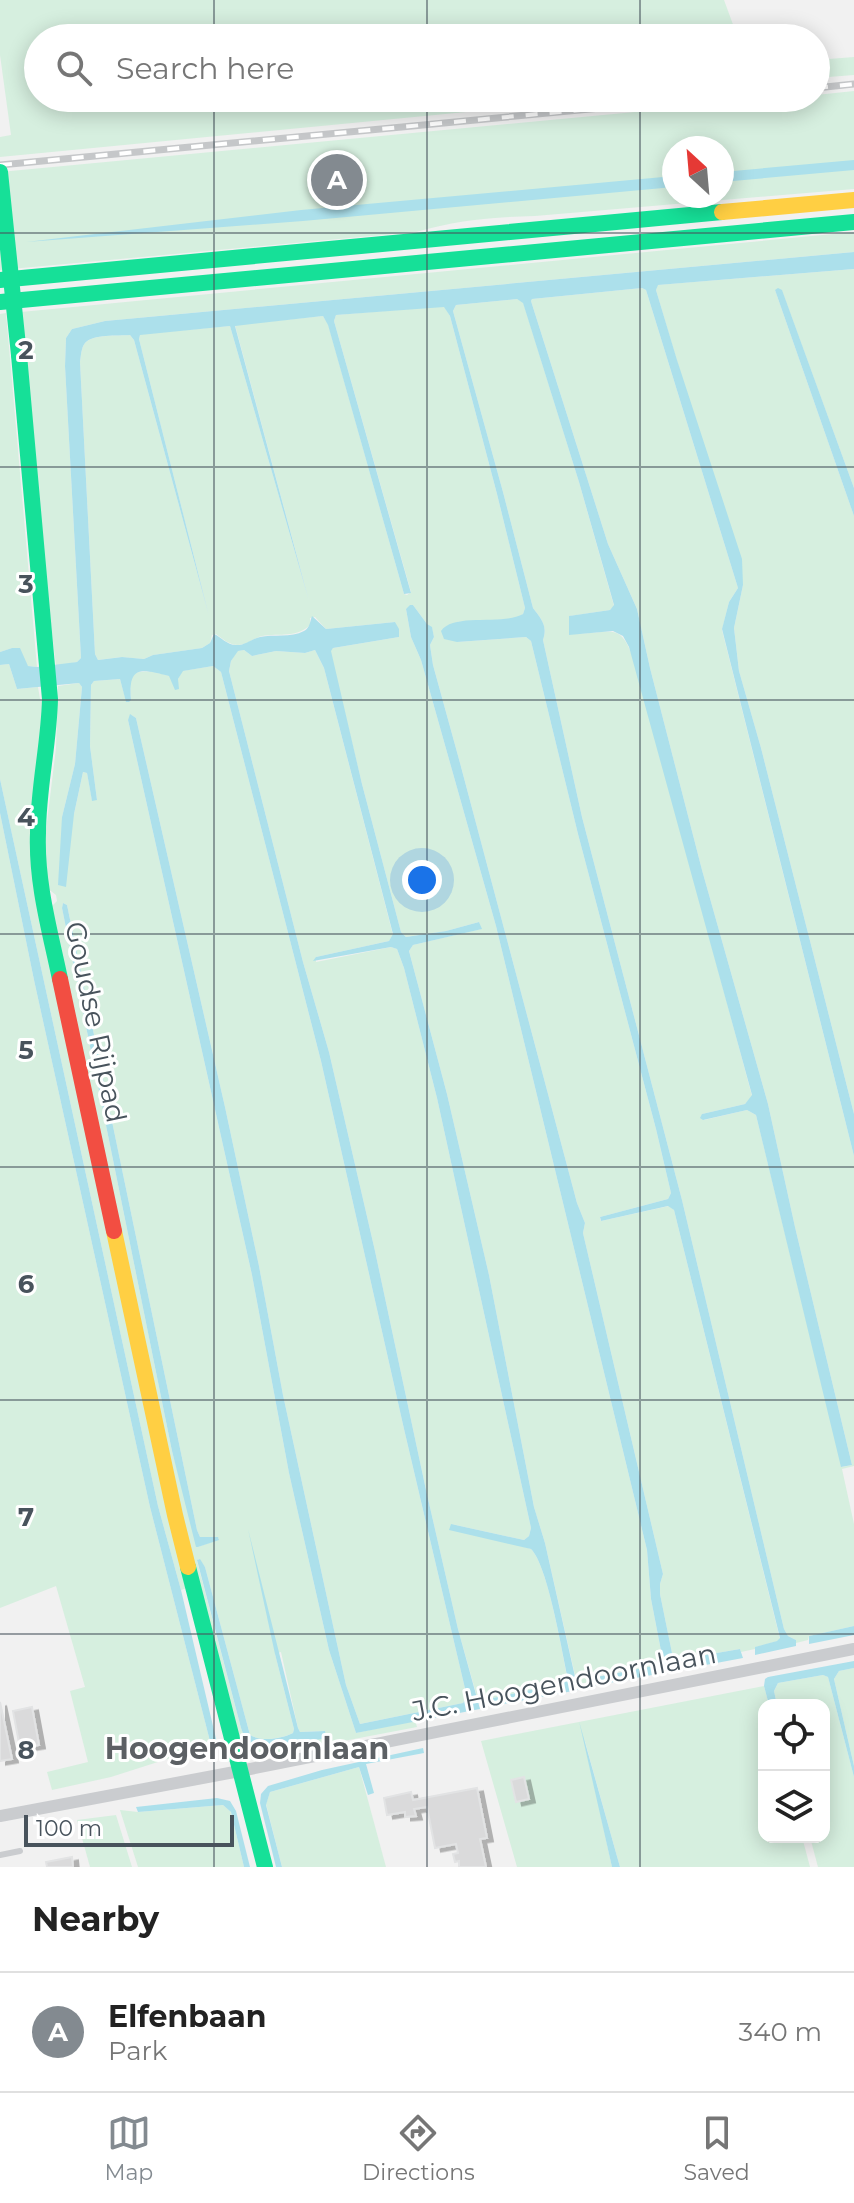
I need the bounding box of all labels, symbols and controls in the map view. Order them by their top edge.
search box [24,24,830,112]
icon: search [52,46,96,90]
text: Search here [116,50,294,87]
north arrow [662,136,734,208]
pin: A [311,150,363,210]
text: 2 [18,334,34,366]
text: 3 [17,568,34,600]
text: 4 [17,801,35,833]
your location [402,860,442,900]
street label: Goudse Rijpad [58,918,134,1126]
text: 5 [18,1034,34,1066]
text: 6 [18,1268,35,1300]
text: 7 [18,1501,34,1533]
street label: J.C. Hoogendoornlaan [408,1636,719,1728]
map controls [758,1699,830,1843]
button: locate [758,1699,830,1771]
district label: Hoogendoornlaan [105,1730,389,1767]
text: 8 [17,1734,35,1766]
button: layers [758,1771,830,1843]
scale bar [24,1811,234,1847]
text: 100 m [36,1815,102,1842]
text: Nearby [32,1898,159,1940]
text: Elfenbaan [108,1998,266,2035]
text: A [48,2016,68,2048]
text: 340 m [739,2016,822,2048]
text: Park [108,2035,167,2067]
tab: Map [104,2111,153,2186]
tab: Directions [362,2111,475,2186]
tab: Saved [684,2111,750,2186]

